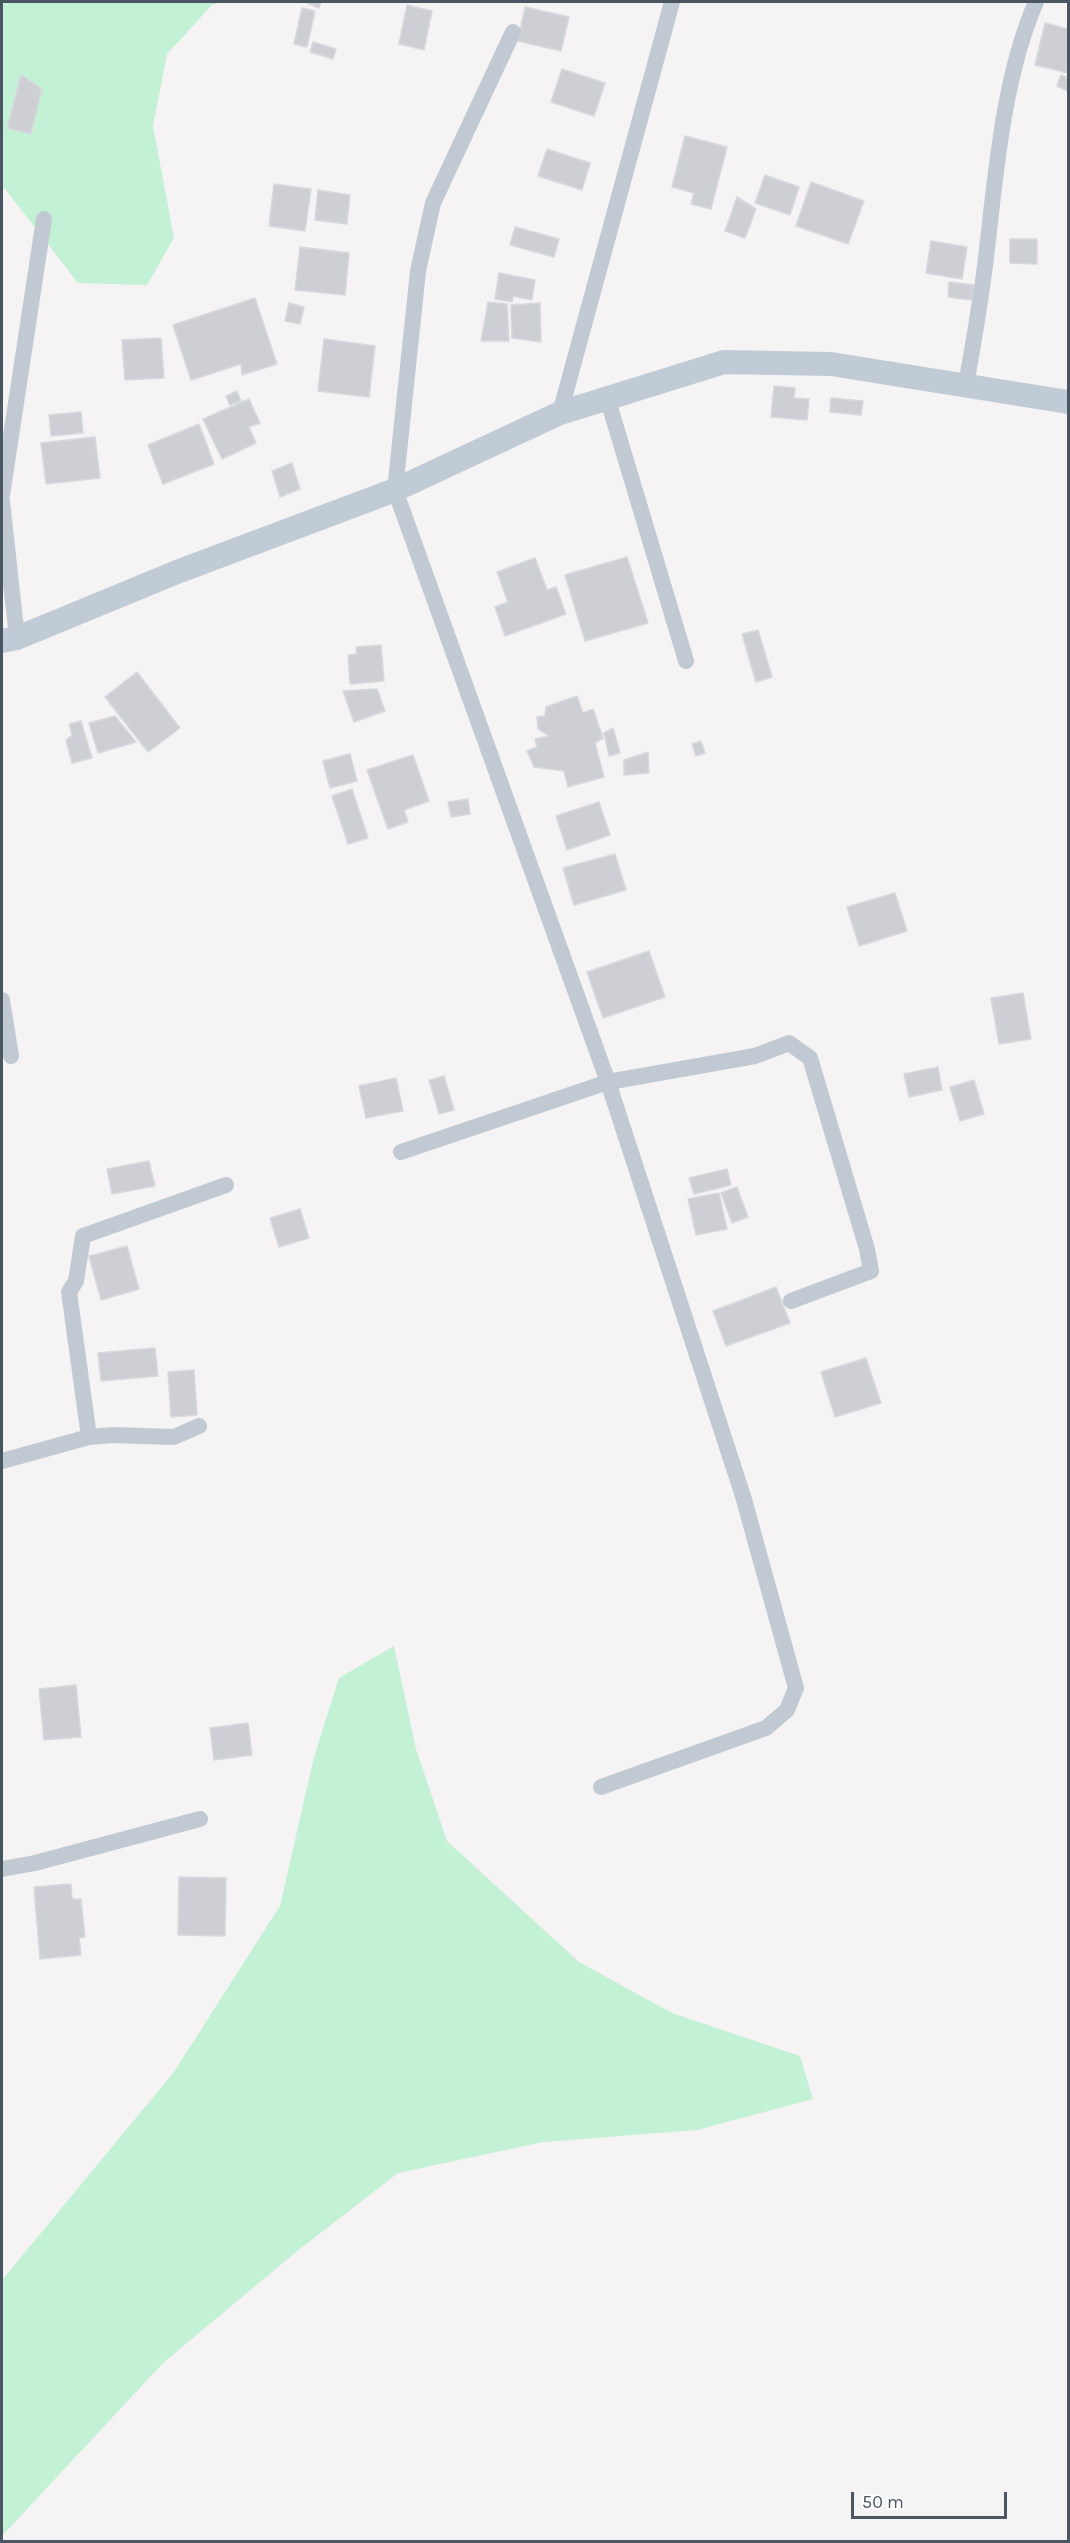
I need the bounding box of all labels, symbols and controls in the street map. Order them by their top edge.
scale bar [854,2480,1010,2518]
text: 50 m [862,2491,904,2513]

